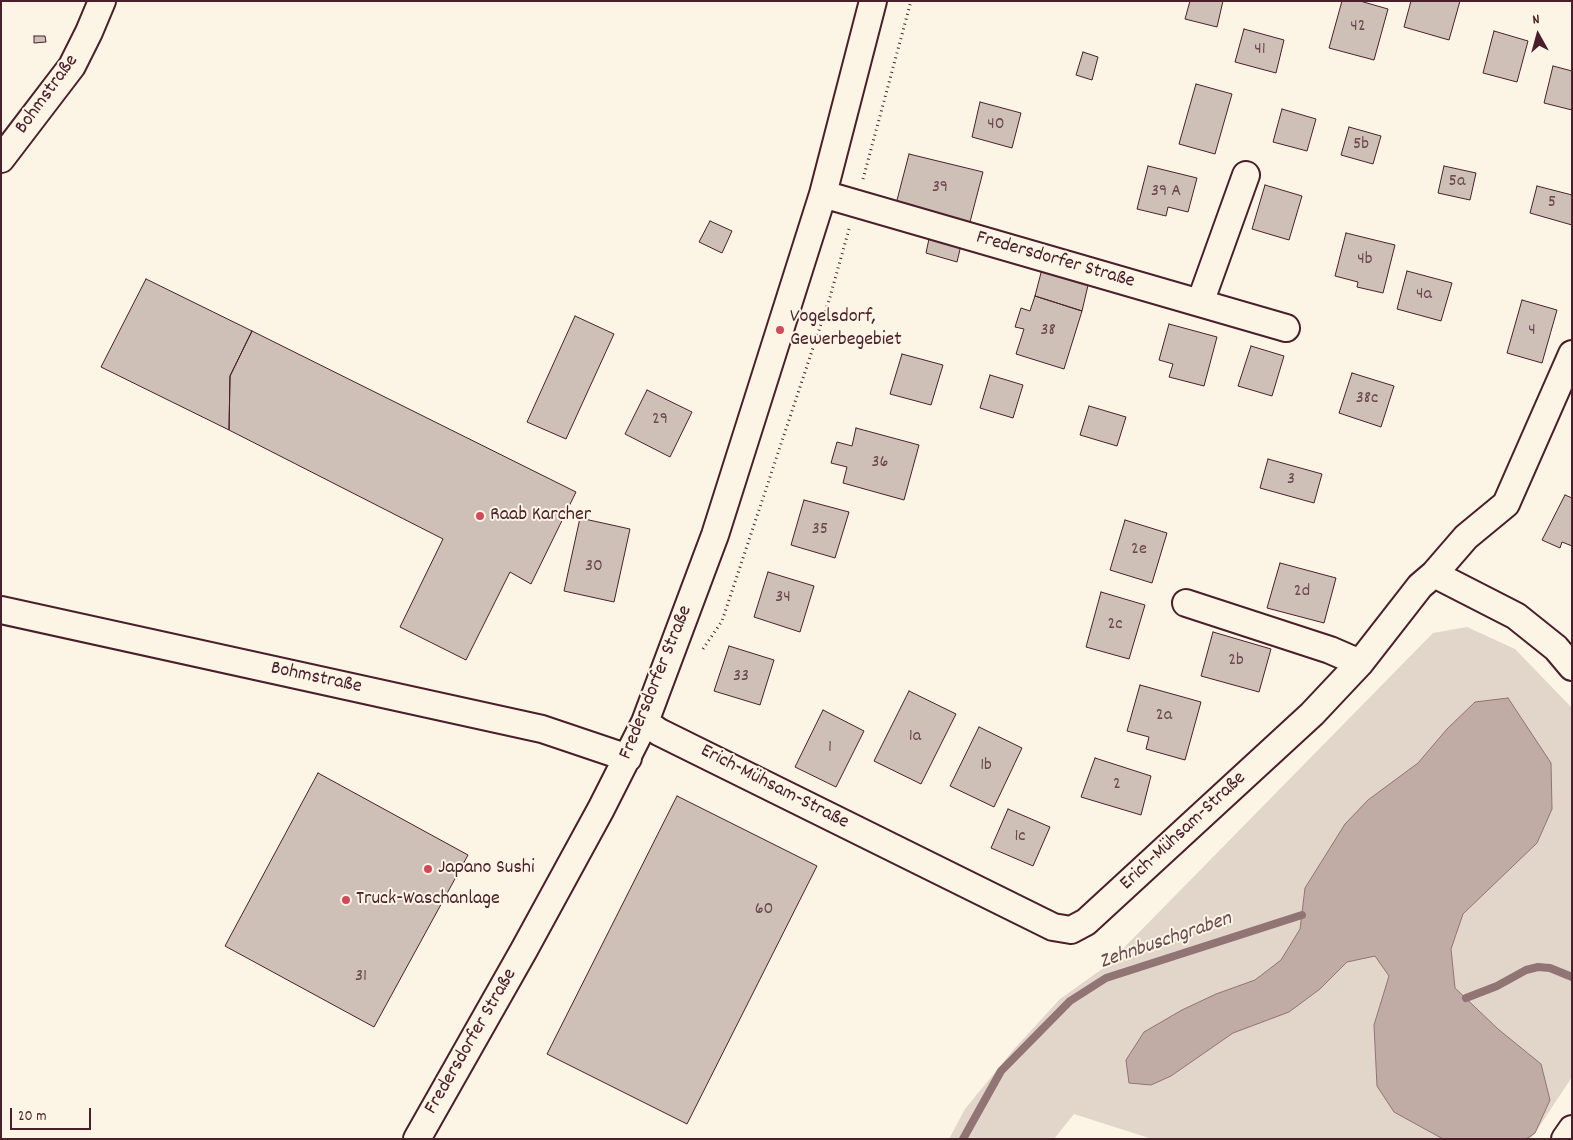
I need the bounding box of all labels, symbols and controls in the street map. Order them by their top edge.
north arrow [1513,10,1563,60]
text: N [1532,10,1541,30]
house number: 42 [1350,17,1366,39]
house number: 41 [1254,40,1266,62]
street label: Bohmstraße [11,51,85,139]
house number: 40 [987,115,1005,137]
house number: 5b [1353,135,1369,157]
house number: 5a [1449,172,1465,194]
house number: 39 [932,178,948,200]
house number: 39 A [1151,182,1181,204]
house number: 5 [1548,193,1556,215]
street label: Fredersdorfer Straße [973,227,1137,295]
house number: 4b [1357,250,1373,272]
house number: 4a [1416,285,1432,307]
place label: Vogelsdorf, Gewerbegebiet [790,306,902,353]
house number: 38 [1040,321,1056,343]
house number: 4 [1528,321,1536,343]
marker: Vogelsdorf, Gewerbegebiet [774,324,786,336]
house number: 38c [1356,389,1378,411]
house number: 29 [652,410,668,432]
house number: 36 [872,453,888,475]
house number: 3 [1287,470,1295,492]
place label: Raab Karcher [490,504,591,528]
marker: Raab Karcher [474,510,486,522]
house number: 35 [812,520,828,542]
house number: 2e [1131,540,1147,562]
house number: 30 [585,557,603,579]
house number: 2d [1294,582,1310,604]
house number: 34 [775,588,791,610]
street label: Fredersdorfer Straße [615,602,699,764]
house number: 2c [1107,615,1123,637]
house number: 2b [1228,651,1244,673]
street label: Bohmstraße [268,658,364,700]
house number: 33 [733,667,749,689]
house number: 2a [1156,706,1172,728]
house number: 1a [909,727,921,749]
house number: 1 [828,738,832,760]
street label: Erich-Mühsam-Straße [696,740,852,836]
house number: 1b [980,756,992,778]
street label: Erich-Mühsam-Straße [1116,768,1252,896]
house number: 2 [1113,775,1121,797]
house number: 1c [1014,827,1026,849]
place label: Japano Sushi [438,857,535,881]
marker: Japano Sushi [422,863,434,875]
place label: Truck-Waschanlage [356,888,500,912]
marker: Truck-Waschanlage [340,894,352,906]
house number: 60 [755,900,773,922]
water label: Zehnbuschgraben [1097,908,1235,976]
street label: Fredersdorfer Straße [421,965,523,1119]
house number: 31 [355,967,367,989]
scale bar [12,1098,94,1130]
text: 20 m [18,1106,46,1128]

